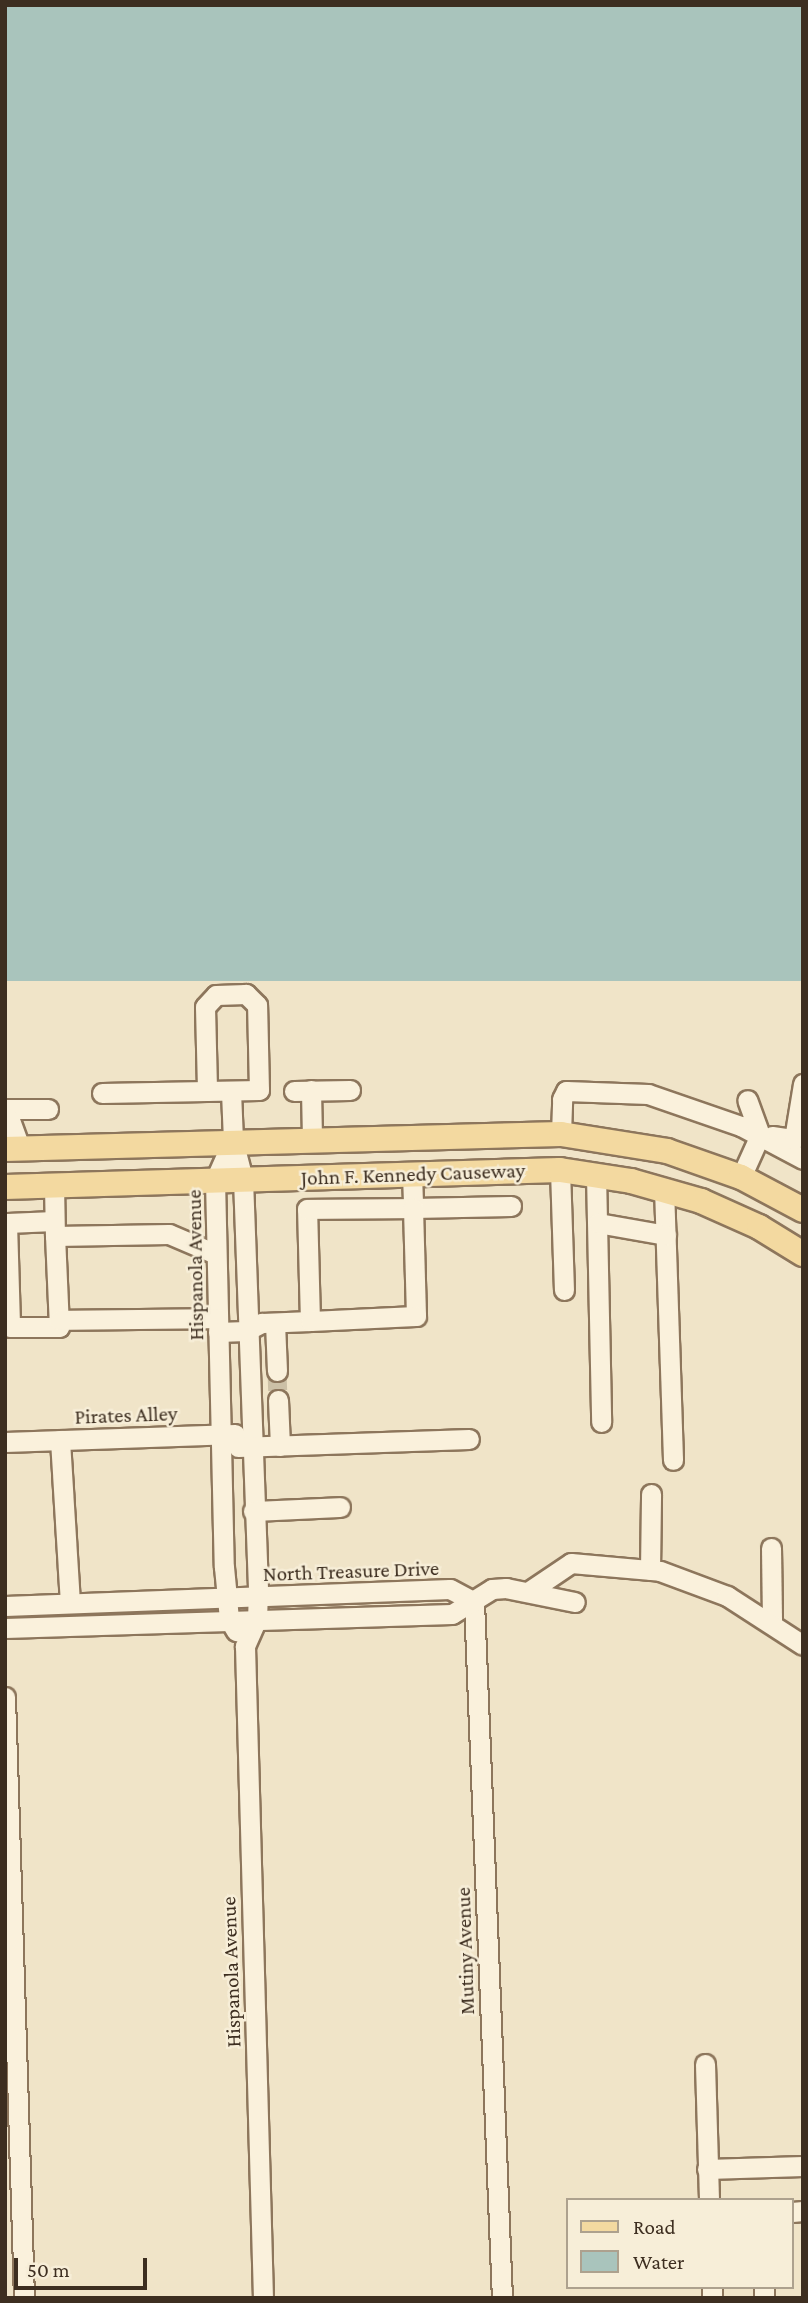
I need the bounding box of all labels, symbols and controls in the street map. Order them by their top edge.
street label: John F. Kennedy Causeway [300,1157,526,1191]
street label: Hispanola Avenue [181,1189,209,1341]
street label: Pirates Alley [74,1401,178,1429]
street label: North Treasure Drive [262,1555,440,1587]
street label: Mutiny Avenue [450,1887,480,2015]
street label: Hispanola Avenue [216,1896,246,2048]
legend [566,2198,794,2289]
text: Road [633,2215,676,2239]
scale bar [18,2244,150,2288]
text: Water [633,2250,685,2274]
text: 50 m [27,2258,70,2282]

